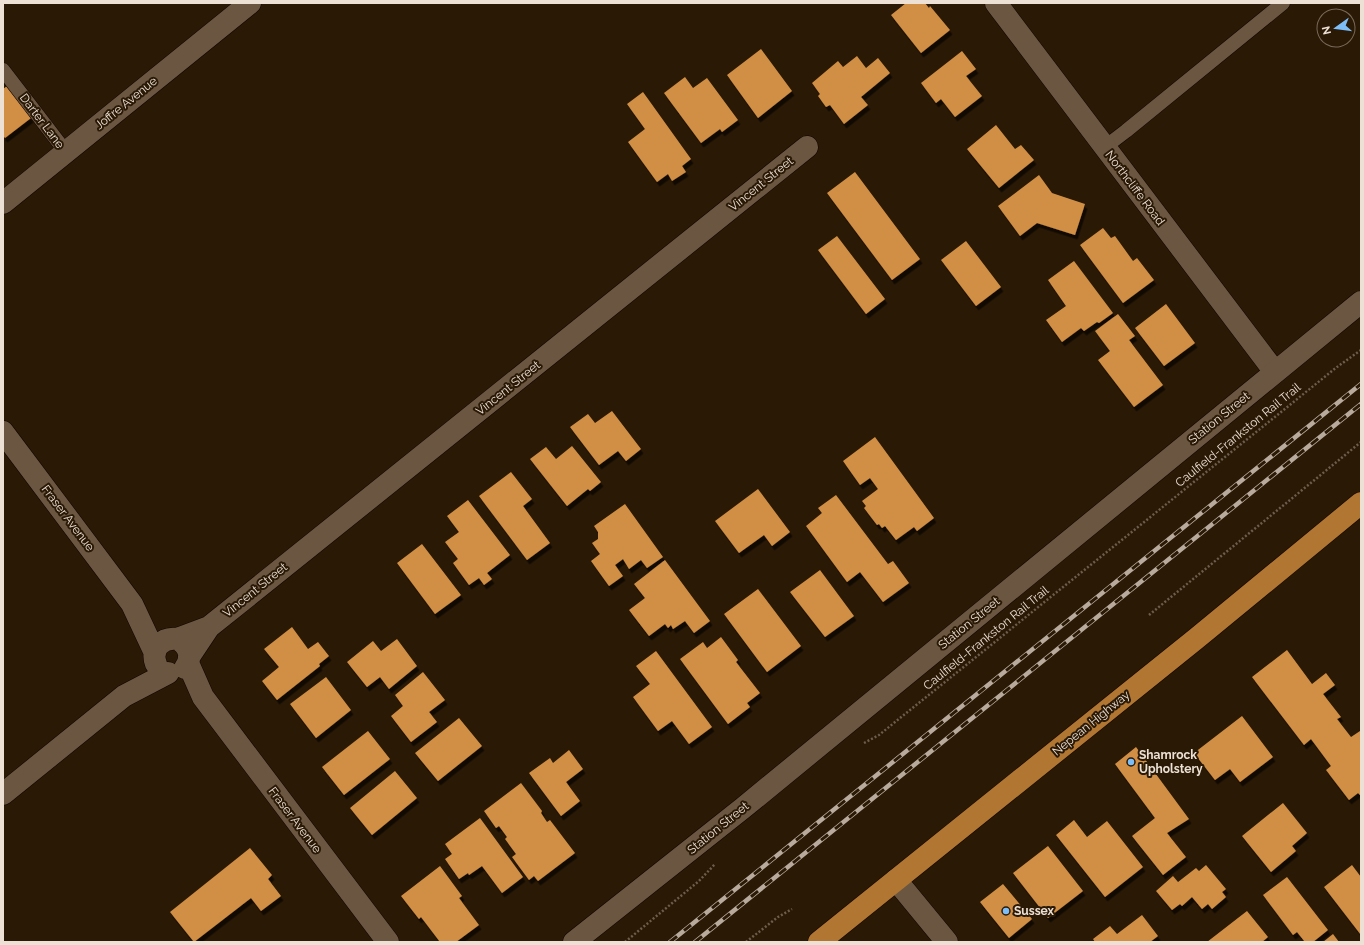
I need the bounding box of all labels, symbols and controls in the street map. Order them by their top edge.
north arrow [1316,8,1356,48]
text: N [1319,25,1334,36]
street label: Joffre Avenue [92,74,160,132]
street label: Darter Lane [17,91,67,151]
street label: Northcliffe Road [1102,148,1168,228]
street label: Vincent Street [726,154,796,214]
street label: Vincent Street [473,358,543,418]
street label: Caulfield-Frankston Rail Trail [1173,380,1304,490]
street label: Station Street [1186,389,1252,447]
street label: Fraser Avenue [39,482,97,554]
street label: Vincent Street [220,560,290,620]
street label: Caulfield-Frankston Rail Trail [921,583,1052,693]
street label: Station Street [936,594,1002,652]
street label: Nepean Highway [1050,687,1133,758]
place label: Shamrock Upholstery [1139,748,1203,776]
marker: Shamrock Upholstery [1126,757,1136,767]
street label: Fraser Avenue [266,784,324,856]
street label: Station Street [685,799,751,857]
place label: Sussex [1014,904,1055,918]
marker: Sussex [1001,906,1011,916]

